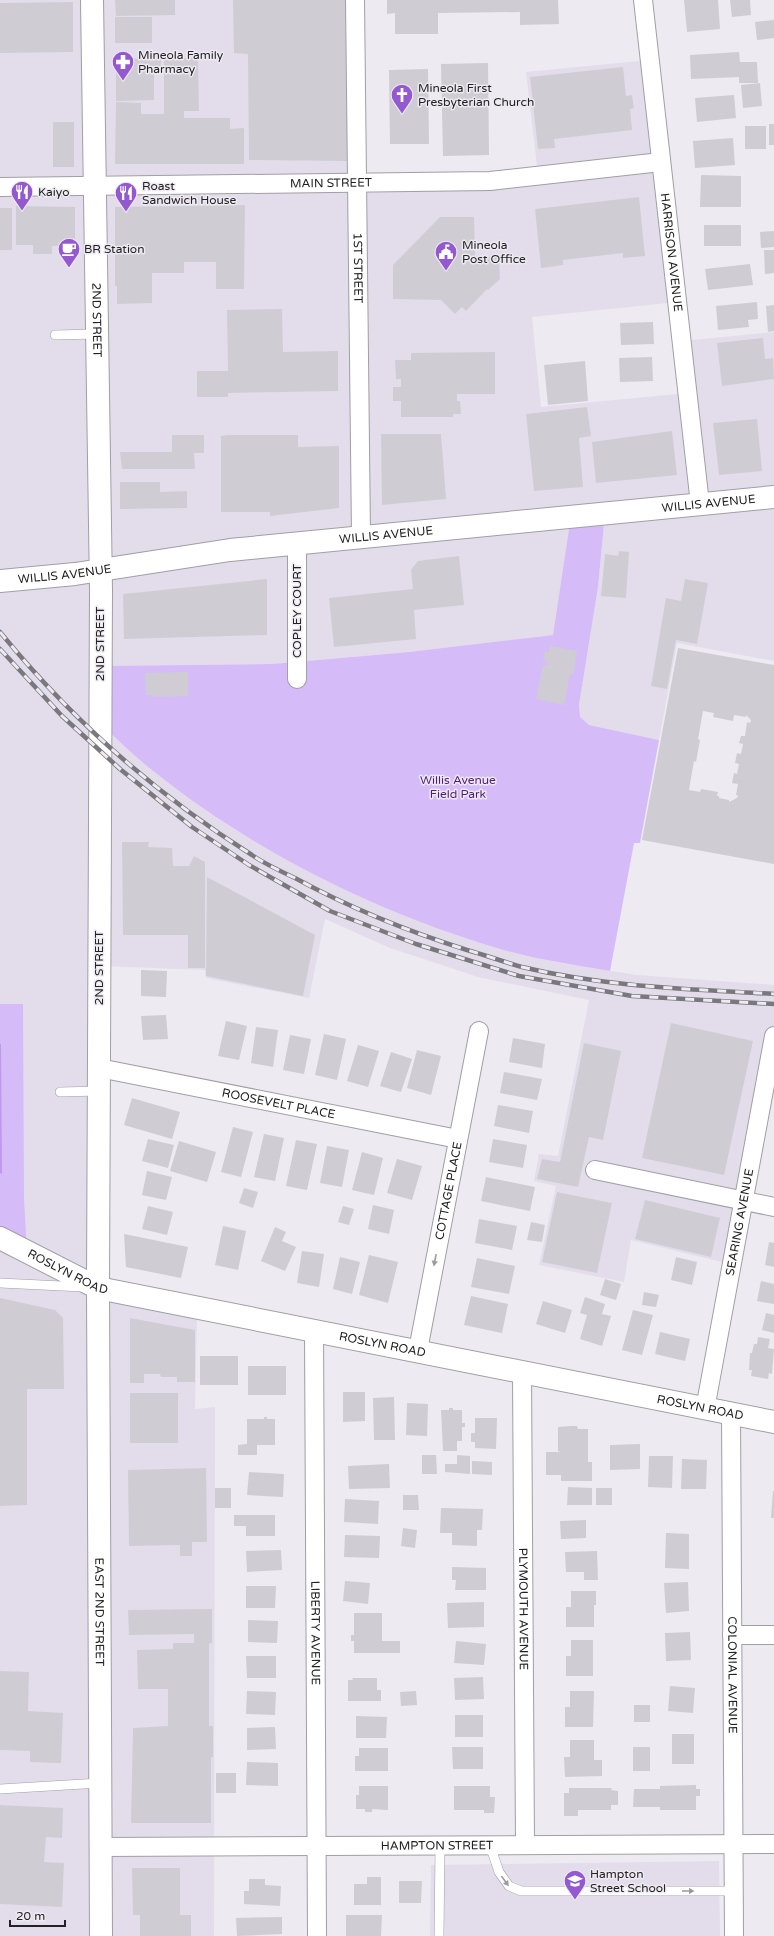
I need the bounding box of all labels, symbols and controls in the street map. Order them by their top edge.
place label: Mineola Family Pharmacy [138,48,224,76]
pharmacy icon: Mineola Family Pharmacy [110,49,136,82]
place label: Mineola First Presbyterian Church [418,81,534,109]
church icon: Mineola First Presbyterian Church [389,82,415,115]
street label: MAIN STREET [290,175,373,190]
restaurant icon: Kaiyo [9,179,35,212]
place label: Roast Sandwich House [142,179,237,207]
restaurant icon: Roast Sandwich House [113,180,139,213]
place label: Kaiyo [38,185,69,199]
street label: HARRISON AVENUE [658,192,685,313]
street label: 1ST STREET [351,233,365,304]
cafe icon: BR Station [56,236,82,269]
place label: Mineola Post Office [462,238,526,266]
public building icon: Mineola Post Office [433,239,459,272]
place label: BR Station [84,242,144,256]
street label: 2ND STREET [89,282,104,358]
street label: WILLIS AVENUE [661,492,756,515]
street label: WILLIS AVENUE [339,523,434,546]
street label: WILLIS AVENUE [17,561,113,586]
street label: COPLEY COURT [290,563,304,658]
street label: 2ND STREET [93,606,107,681]
park label: Willis Avenue Field Park [420,773,496,801]
street label: 2ND STREET [92,930,106,1005]
street label: ROOSEVELT PLACE [221,1085,337,1122]
street label: COTTAGE PLACE [432,1140,465,1241]
street label: SEARING AVENUE [723,1167,756,1277]
street label: ROSLYN ROAD [25,1246,109,1297]
one-way arrow [432,1253,438,1266]
street label: ROSLYN ROAD [338,1329,427,1360]
street label: ROSLYN ROAD [656,1392,745,1423]
street label: PLYMOUTH AVENUE [516,1548,531,1671]
street label: EAST 2ND STREET [92,1558,107,1667]
street label: LIBERTY AVENUE [308,1581,323,1686]
street label: COLONIAL AVENUE [725,1616,740,1734]
street label: HAMPTON STREET [381,1838,494,1853]
place label: Hampton Street School [590,1867,666,1895]
school or university icon: Hampton Street School [562,1868,588,1901]
one-way arrow [501,1875,510,1886]
one-way arrow [682,1888,695,1894]
scale bar [10,1902,65,1928]
text: 20 m [16,1909,45,1923]

